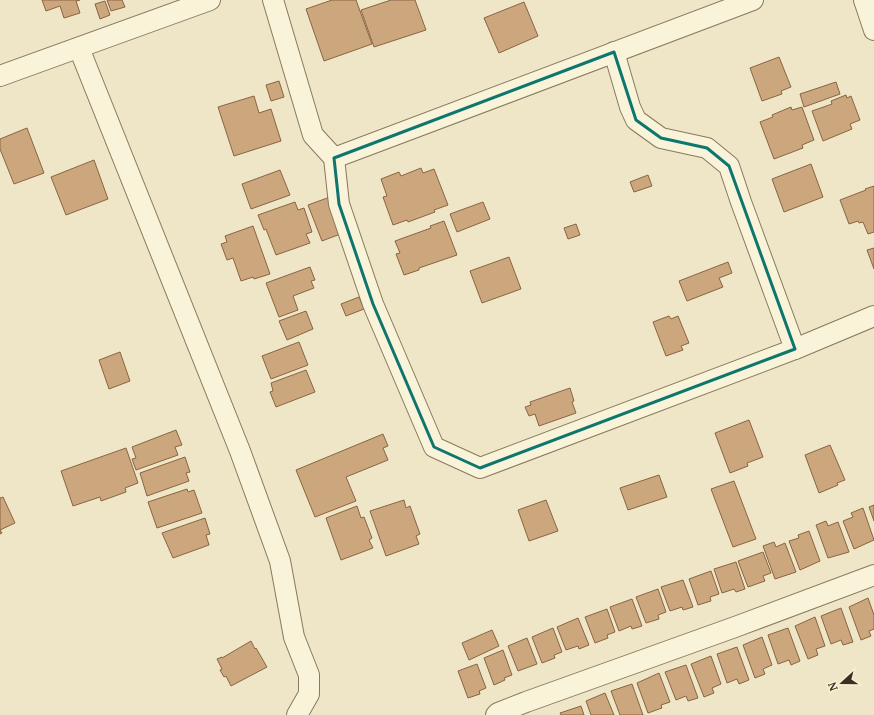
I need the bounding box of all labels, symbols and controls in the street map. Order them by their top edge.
north arrow [822,663,862,703]
text: N [824,680,841,693]

